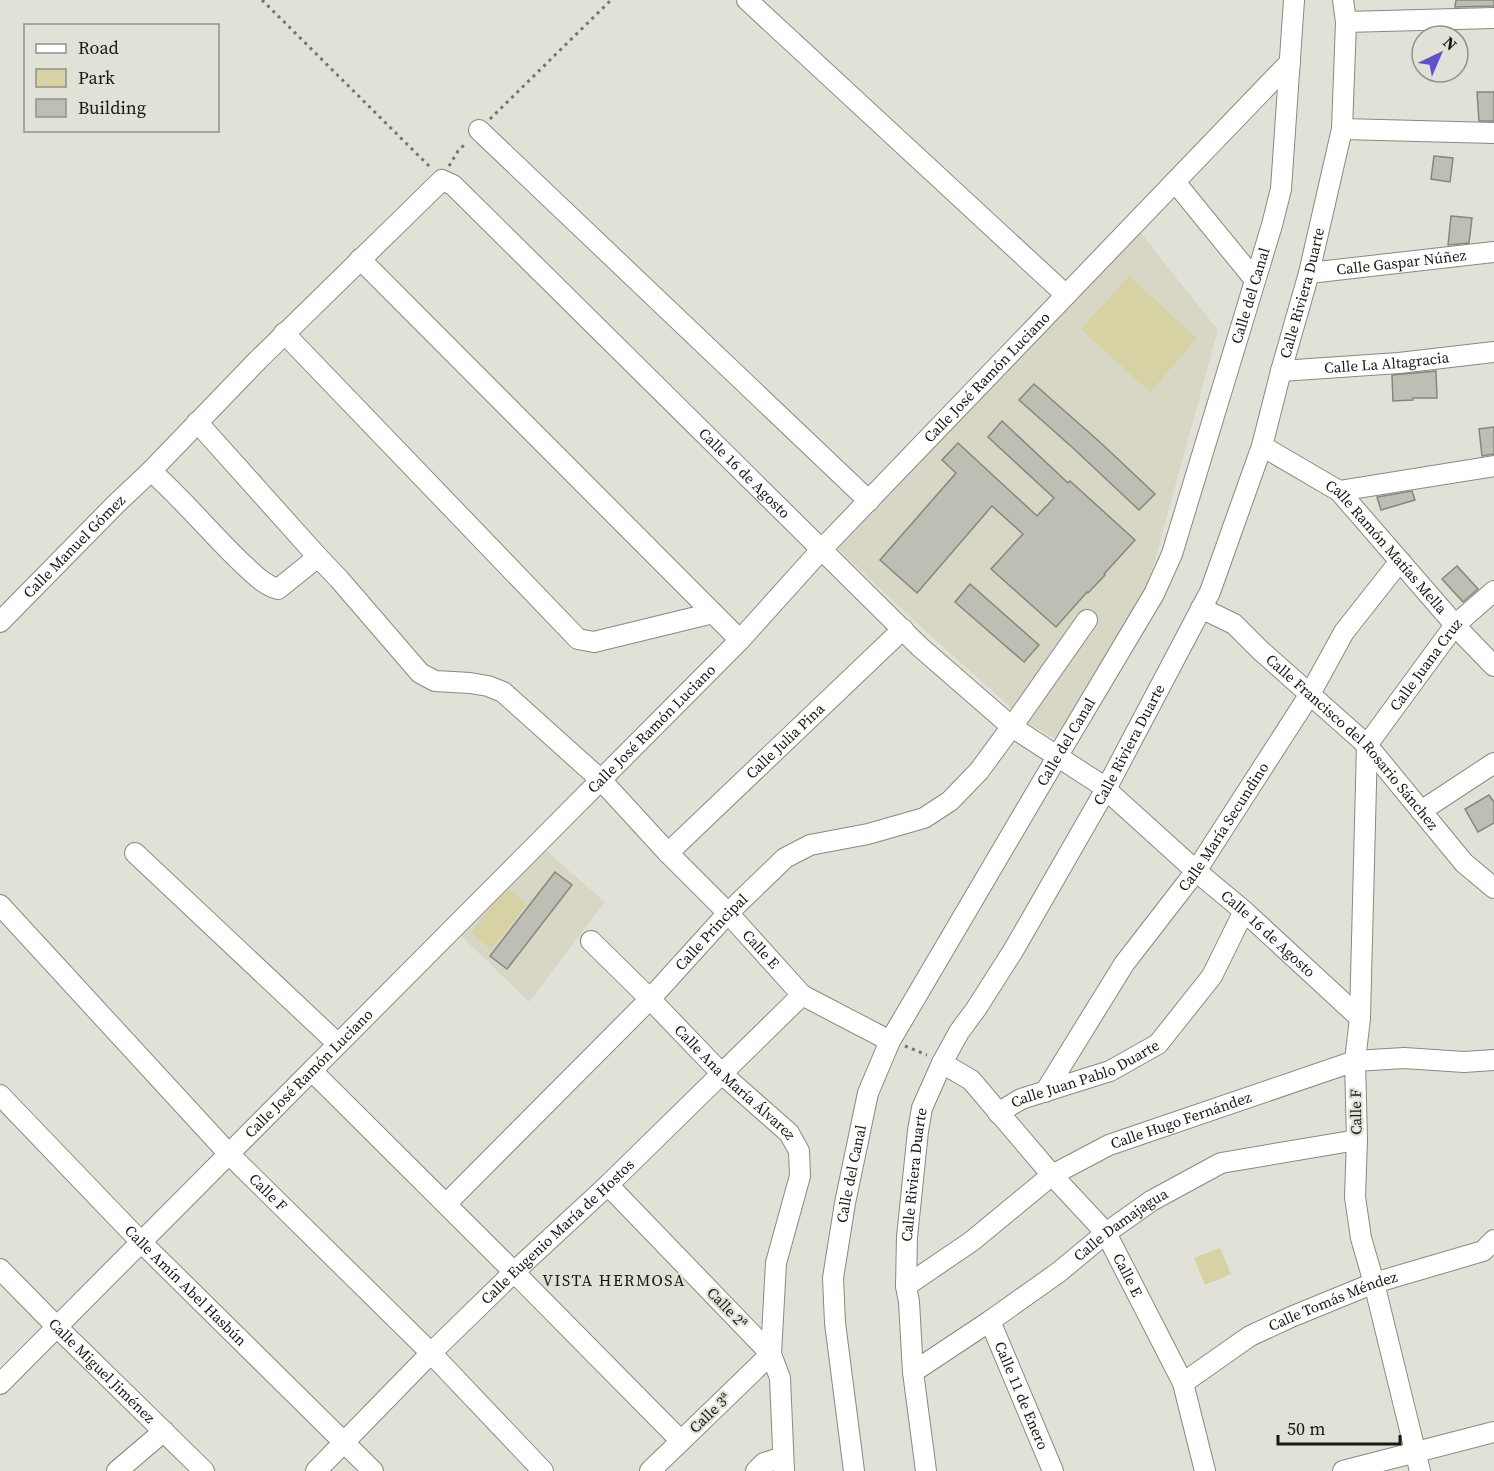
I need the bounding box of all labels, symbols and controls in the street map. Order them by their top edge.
legend [24,24,219,132]
north arrow [1410,24,1470,84]
text: N [1439,31,1463,55]
text: Road [78,35,119,60]
text: Park [78,65,115,90]
text: Building [78,95,146,120]
street label: Calle Riviera Duarte [1274,225,1329,361]
street label: Calle del Canal [1226,244,1275,346]
street label: Calle Gaspar Núñez [1335,244,1468,280]
street label: Calle José Ramón Luciano [919,307,1055,447]
street label: Calle La Altagracia [1324,346,1451,378]
street label: Calle 16 de Agosto [694,423,795,523]
street label: Calle Ramón Matías Mella [1322,474,1452,619]
street label: Calle Manuel Gómez [18,489,130,603]
street label: Calle Juana Cruz [1384,613,1466,715]
street label: Calle Francisco del Rosario Sánchez [1261,649,1444,834]
street label: Calle José Ramón Luciano [582,659,720,798]
street label: Calle Riviera Duarte [1088,680,1170,809]
street label: Calle del Canal [1031,693,1100,790]
street label: Calle Julia Pina [741,698,829,783]
street label: Calle María Secundino [1173,758,1273,896]
street label: Calle 16 de Agosto [1217,885,1320,982]
street label: Calle Principal [670,888,753,975]
street label: Calle E [738,925,784,973]
street label: Calle José Ramón Luciano [240,1004,377,1142]
street label: Calle Ana María Álvarez [670,1020,802,1143]
street label: Calle Juan Pablo Duarte [1007,1034,1163,1113]
street label: Calle Hugo Fernández [1108,1086,1254,1154]
street label: Calle F [1345,1089,1366,1135]
street label: Calle Riviera Duarte [896,1106,932,1242]
street label: Calle del Canal [831,1122,871,1224]
street label: Calle Eugenio María de Hostos [476,1154,639,1309]
street label: Calle F [245,1168,292,1216]
street label: Calle Damajagua [1069,1183,1172,1266]
street label: Calle Amín Abel Hasbún [120,1220,251,1350]
street label: Calle E [1108,1249,1148,1300]
street label: Calle Tomás Méndez [1265,1266,1400,1336]
district label: VISTA HERMOSA [542,1269,686,1291]
street label: Calle 2ª [702,1282,753,1333]
street label: Calle Miguel Jiménez [44,1313,160,1428]
street label: Calle 11 de Enero [990,1338,1054,1453]
street label: Calle 3ª [684,1387,735,1438]
scale bar [1278,1408,1400,1446]
text: 50 m [1287,1416,1325,1441]

